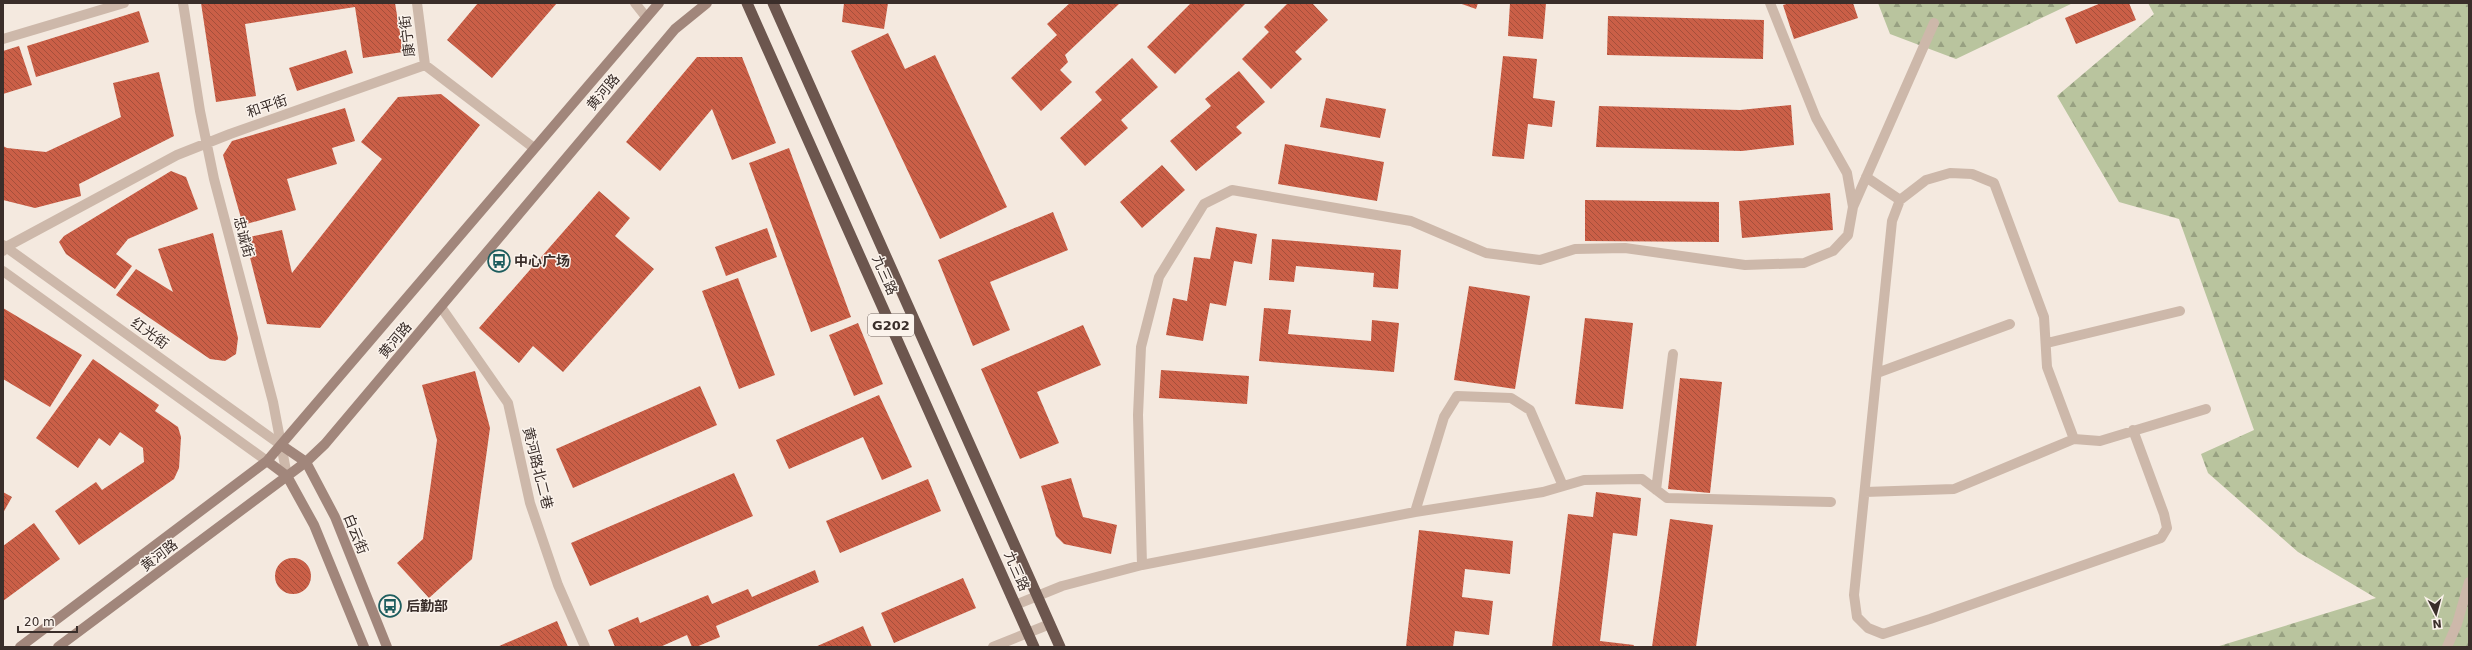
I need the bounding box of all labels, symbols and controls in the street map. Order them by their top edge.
street label: 康宁街 [397,14,417,58]
street label: 黄河路 [583,71,623,113]
street label: 和平街 [245,92,289,120]
street label: 忠诚街 [231,215,257,259]
bus stop icon: 中心广场 [486,248,512,274]
place label: 中心广场 [514,253,570,269]
street label: 九三路 [869,253,901,297]
street label: 红光街 [128,314,172,352]
road number: G202 [868,314,914,336]
street label: 黄河路 [375,319,415,361]
street label: 黄河路北二巷 [520,425,556,511]
street label: 白云街 [341,512,371,556]
street label: 黄河路 [137,536,181,574]
street label: 九三路 [1001,549,1033,593]
bus stop icon: 后勤部 [377,593,403,619]
north arrow [2416,594,2456,634]
place label: 后勤部 [406,598,448,614]
scale bar [18,608,77,634]
text: 20 m [24,615,55,629]
text: N [2432,617,2442,630]

